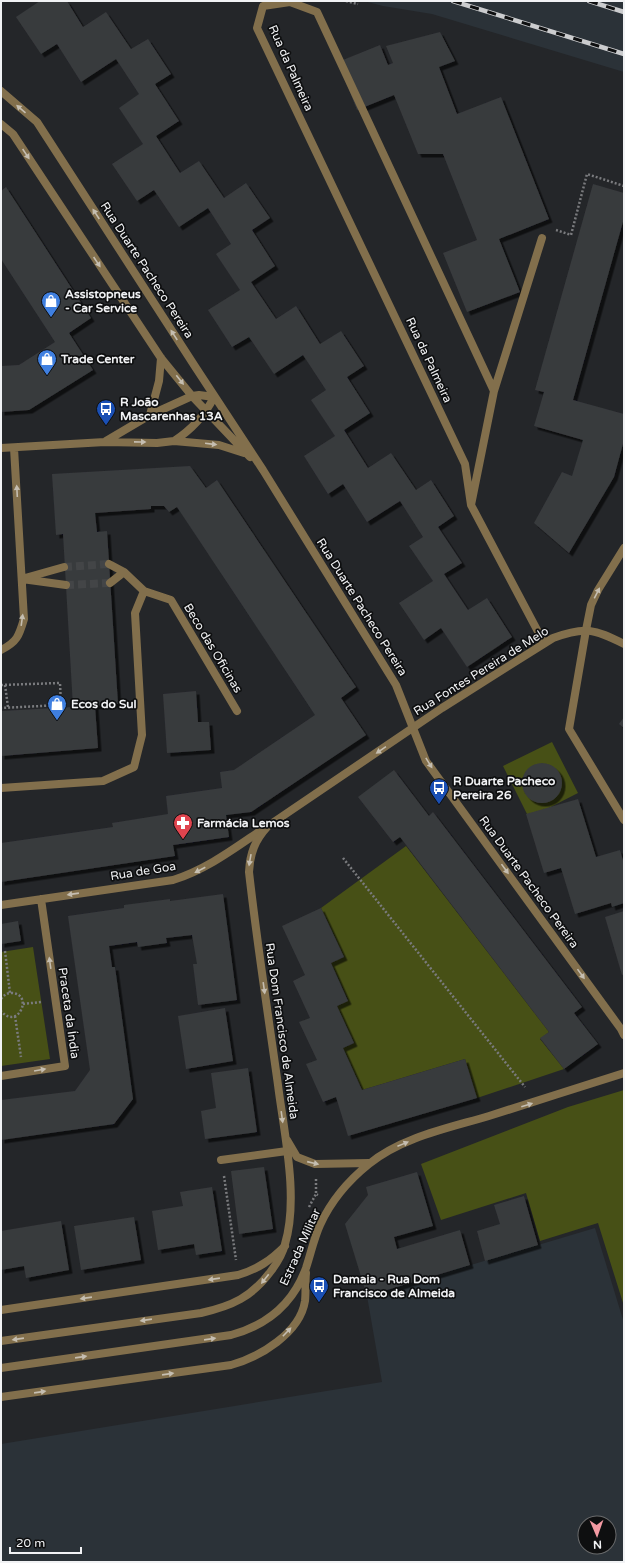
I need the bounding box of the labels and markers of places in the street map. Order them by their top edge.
place label: Assistopneus - Car Service [65,287,141,315]
shop icon: Assistopneus - Car Service [40,290,62,318]
shop icon: Trade Center [36,348,58,376]
place label: Trade Center [60,352,135,366]
place label: R João Mascarenhas 13A [120,395,223,423]
bus stop icon: R João Mascarenhas 13A [95,398,117,426]
shop icon: Ecos do Sul [46,693,68,721]
place label: Ecos do Sul [71,697,137,711]
place label: R Duarte Pacheco Pereira 26 [453,774,555,802]
bus stop icon: R Duarte Pacheco Pereira 26 [428,777,450,805]
pharmacy icon: Farmácia Lemos [172,812,194,840]
place label: Farmácia Lemos [197,816,290,830]
place label: Damaia - Rua Dom Francisco de Almeida [333,1272,455,1300]
bus stop icon: Damaia - Rua Dom Francisco de Almeida [308,1275,330,1303]

